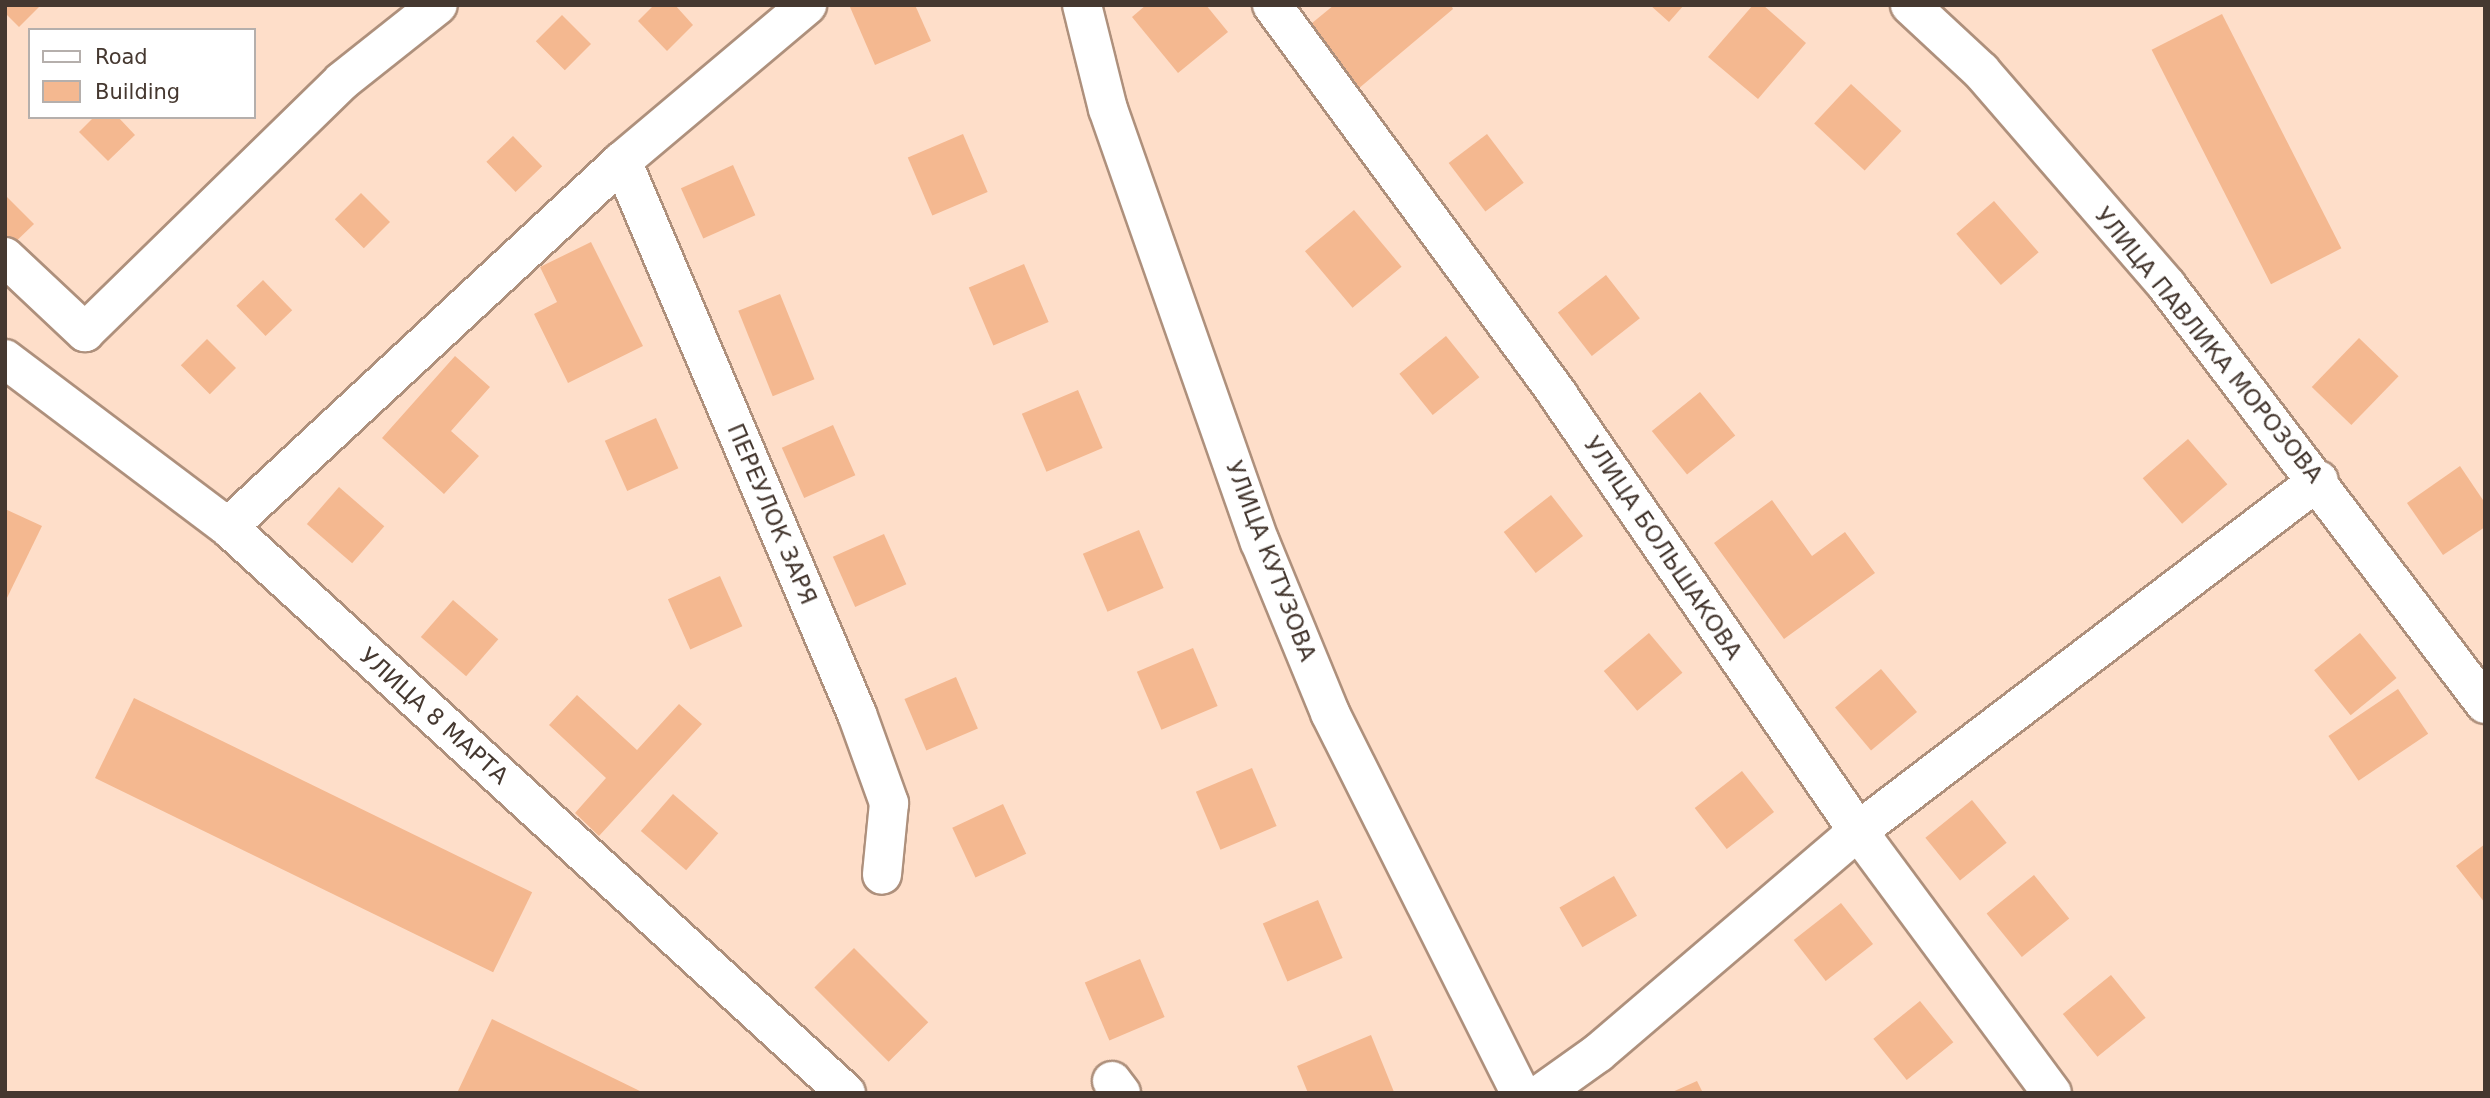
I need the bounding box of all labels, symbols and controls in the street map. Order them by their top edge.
legend [28,28,256,119]
text: Road [95,45,148,69]
text: Building [95,80,180,104]
street label: УЛИЦА ПАВЛИКА МОРОЗОВА [2089,202,2329,488]
street label: ПЕРЕУЛОК ЗАРЯ [721,419,823,609]
street label: УЛИЦА БОЛЬШАКОВА [1578,431,1748,665]
street label: УЛИЦА КУТУЗОВА [1220,457,1322,665]
street label: УЛИЦА 8 МАРТА [354,642,514,790]

